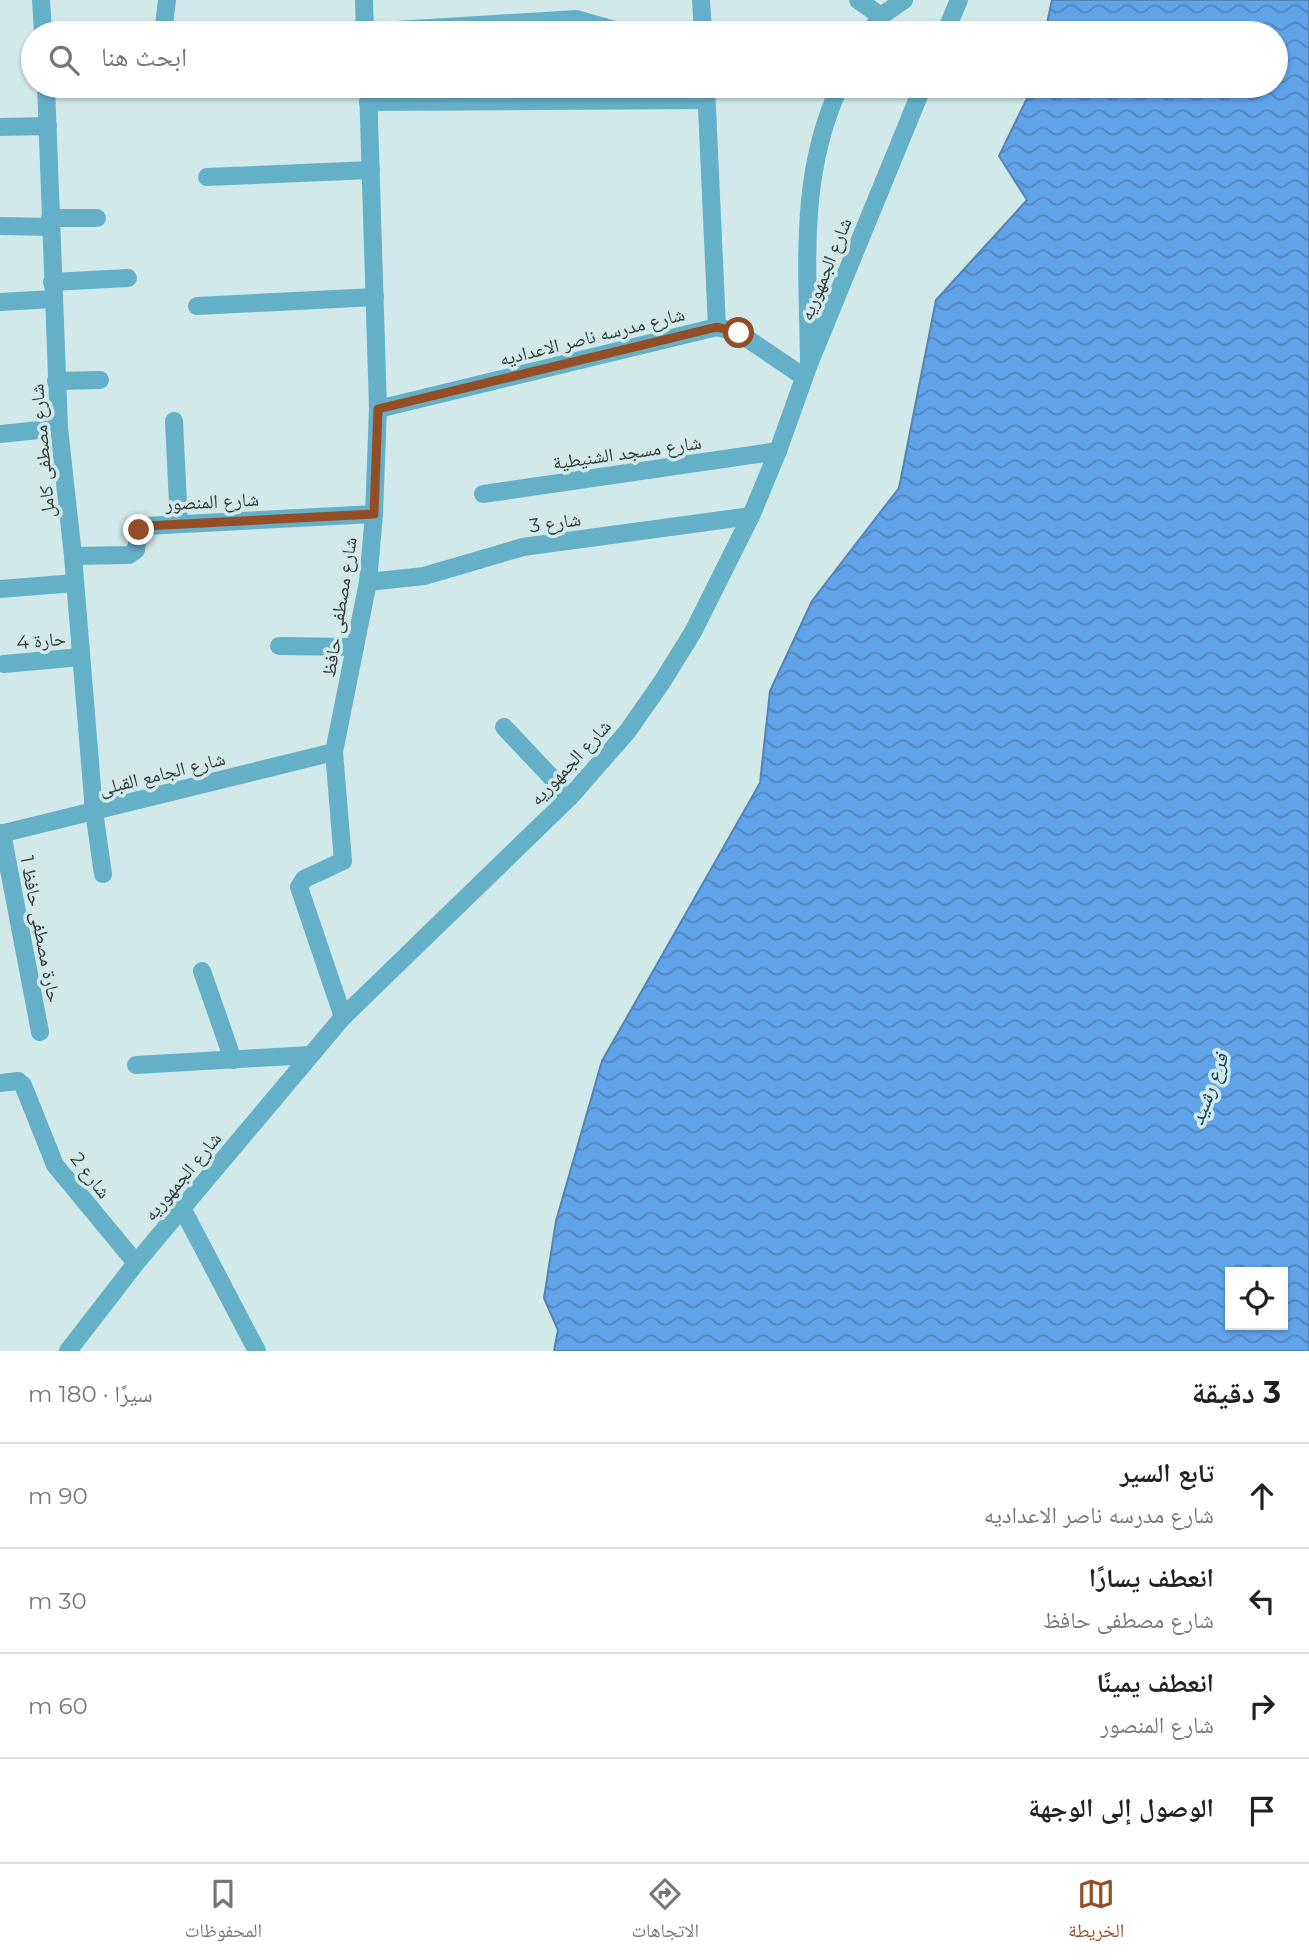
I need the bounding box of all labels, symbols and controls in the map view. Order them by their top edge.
search box [21,21,1288,98]
icon: search [45,41,83,79]
text: ابحث هنا [101,41,187,73]
street label: شارع الجمهوريه [794,214,856,324]
street label: شارع مدرسه ناصر الاعداديه [497,302,687,371]
route start [723,317,754,348]
street label: شارع مصطفى كامل [25,383,60,519]
street label: شارع مسجد الشنيطية [551,431,703,474]
street label: شارع المنصور [163,488,260,515]
street label: شارع 3 [528,508,582,537]
route end [123,514,154,545]
street label: شارع مصطفى حافظ [317,535,362,679]
street label: حارة 4 [15,627,67,654]
street label: شارع الجمهوريه [525,715,616,810]
street label: شارع الجامع القبلى [97,747,228,801]
street label: حارة مصطفى حافظ 1 [15,854,66,1005]
water label: فرع رشيد [1183,1048,1235,1129]
street label: شارع الجمهوريه [139,1127,226,1225]
street label: شارع 2 [66,1148,116,1203]
map controls [1225,1267,1288,1330]
button: locate [1225,1267,1288,1330]
text: 3 دقيقة [1192,1374,1281,1411]
text: سيرًا · 180 m [28,1380,153,1408]
text: تابع السير [1120,1457,1214,1489]
icon: ahead [1243,1477,1281,1515]
text: 90 m [28,1482,88,1510]
text: شارع مدرسه ناصر الاعداديه [984,1501,1214,1529]
text: انعطف يسارًا [1089,1562,1214,1594]
icon: left [1243,1582,1281,1620]
text: 30 m [28,1587,87,1615]
text: شارع مصطفى حافظ [1043,1606,1214,1634]
text: انعطف يمينًا [1096,1667,1214,1699]
icon: right [1243,1687,1281,1725]
text: 60 m [28,1692,88,1720]
text: شارع المنصور [1100,1711,1214,1739]
text: الوصول إلى الوجهة [1028,1792,1214,1824]
icon: arrive [1243,1792,1281,1830]
tab: المحفوظات [185,1875,262,1949]
tab: الاتجاهات [631,1875,699,1949]
tab: الخريطة [1068,1875,1124,1949]

